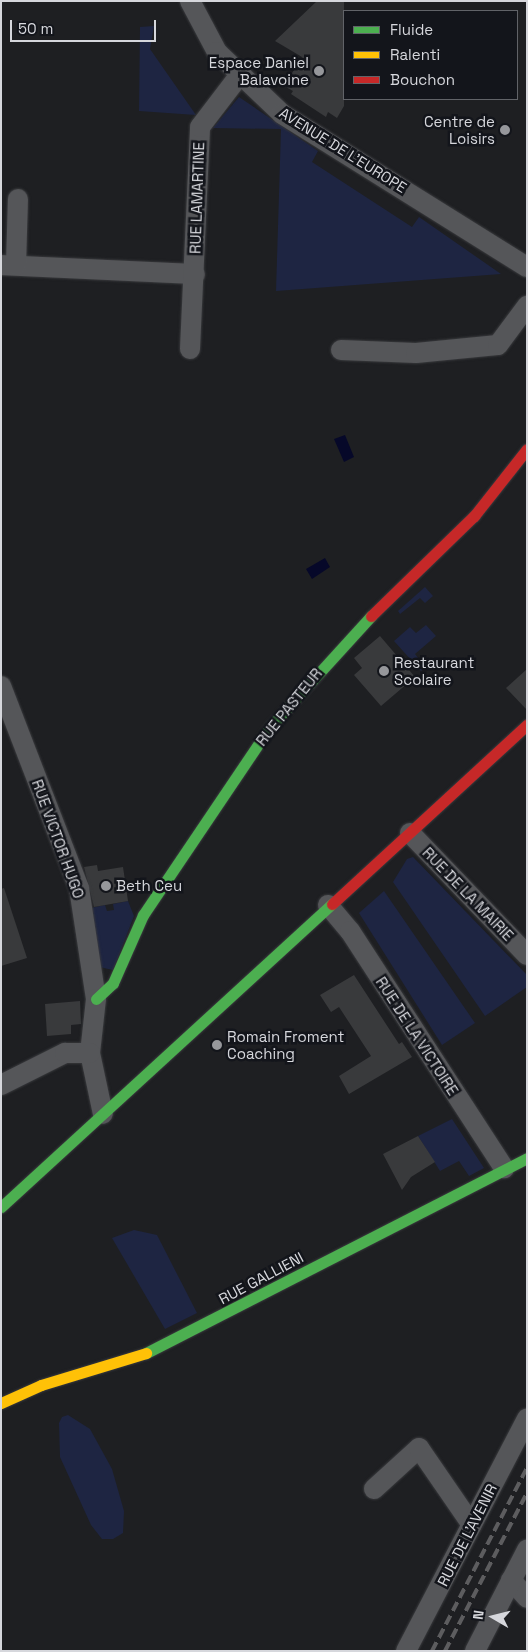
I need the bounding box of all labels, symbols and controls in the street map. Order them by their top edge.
scale bar [12,10,159,42]
legend [343,10,518,100]
text: 50 m [18,19,53,38]
text: Fluide [390,20,433,39]
text: Ralenti [390,45,440,64]
place label: Espace Daniel Balavoine [209,53,309,88]
marker: Espace Daniel Balavoine [313,65,325,77]
text: Bouchon [390,70,455,89]
street label: AVENUE DE L'EUROPE [276,104,410,196]
place label: Centre de Loisirs [424,112,495,147]
marker: Centre de Loisirs [499,124,511,136]
street label: RUE LAMARTINE [186,142,208,254]
place label: Restaurant Scolaire [394,653,474,688]
street label: RUE PASTEUR [252,665,326,749]
marker: Restaurant Scolaire [378,665,390,677]
street label: RUE VICTOR HUGO [28,777,88,901]
street label: RUE DE LA MAIRIE [419,843,517,945]
place label: Beth Ceu [116,877,182,895]
marker: Beth Ceu [100,880,112,892]
street label: RUE DE LA VICTOIRE [372,973,462,1099]
place label: Romain Froment Coaching [227,1027,344,1062]
marker: Romain Froment Coaching [211,1039,223,1051]
street label: RUE GALLIENI [216,1248,306,1308]
street label: RUE DE L'AVENIR [433,1481,501,1589]
north arrow [468,1592,518,1642]
text: N [469,1609,488,1621]

